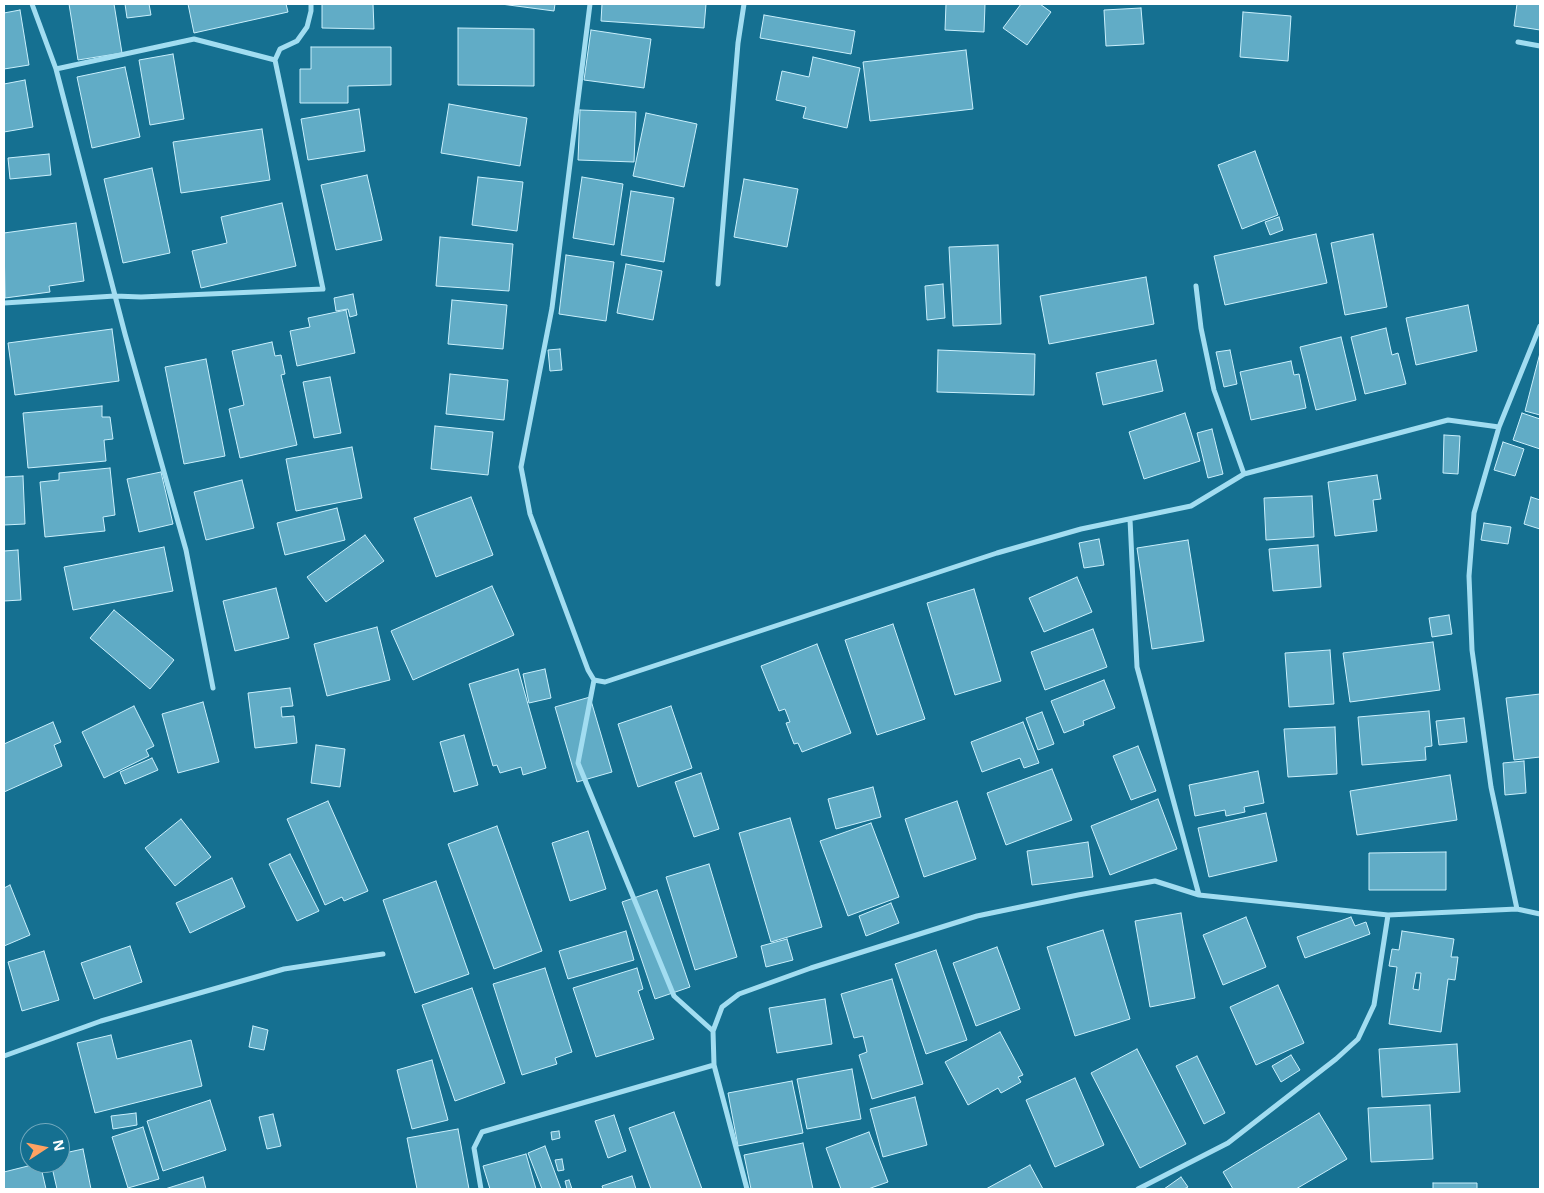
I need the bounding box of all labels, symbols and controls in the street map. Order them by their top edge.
north arrow [20,1123,70,1173]
text: N [49,1138,70,1153]

